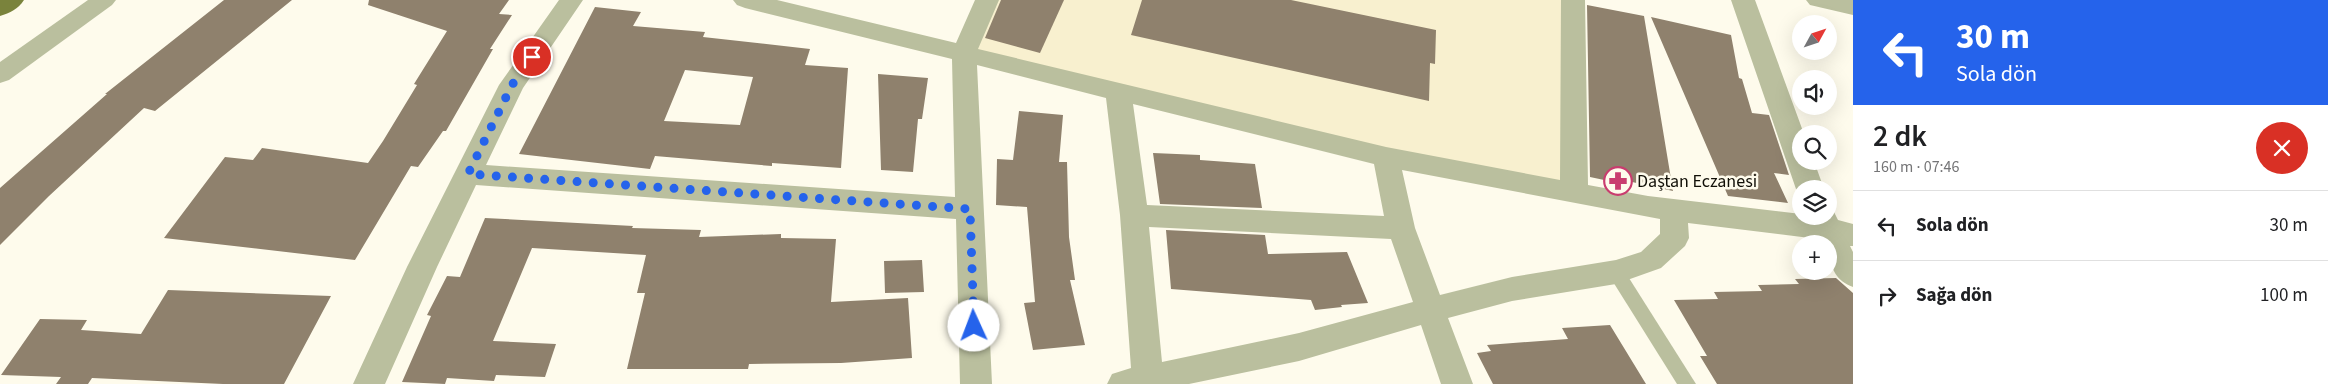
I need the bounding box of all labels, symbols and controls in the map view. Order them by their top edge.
text: 30 m [1956,12,2030,62]
north arrow [1792,15,1838,60]
map controls [1792,15,1837,280]
icon: left [1873,20,1938,85]
pin [511,36,553,78]
icon: arrive [518,43,546,71]
text: Sola dön [1956,58,2037,90]
button: sound [1792,70,1837,115]
text: 2 dk [1873,115,1927,158]
button: close [2256,122,2308,174]
button: search [1792,125,1837,170]
text: 160 m · 07:46 [1873,156,1960,178]
pharmacy icon: Daştan Eczanesi [1603,166,1633,196]
place label: Daştan Eczanesi [1637,169,1757,194]
button: layers [1792,180,1837,225]
icon: left [1873,212,1901,240]
text: Sola dön [1916,212,1989,239]
text: 30 m [2270,212,2308,239]
button: + [1792,235,1837,280]
icon: right [1873,282,1901,310]
text: Sağa dön [1916,282,1992,309]
text: 100 m [2260,282,2308,309]
position arrow [947,299,999,351]

